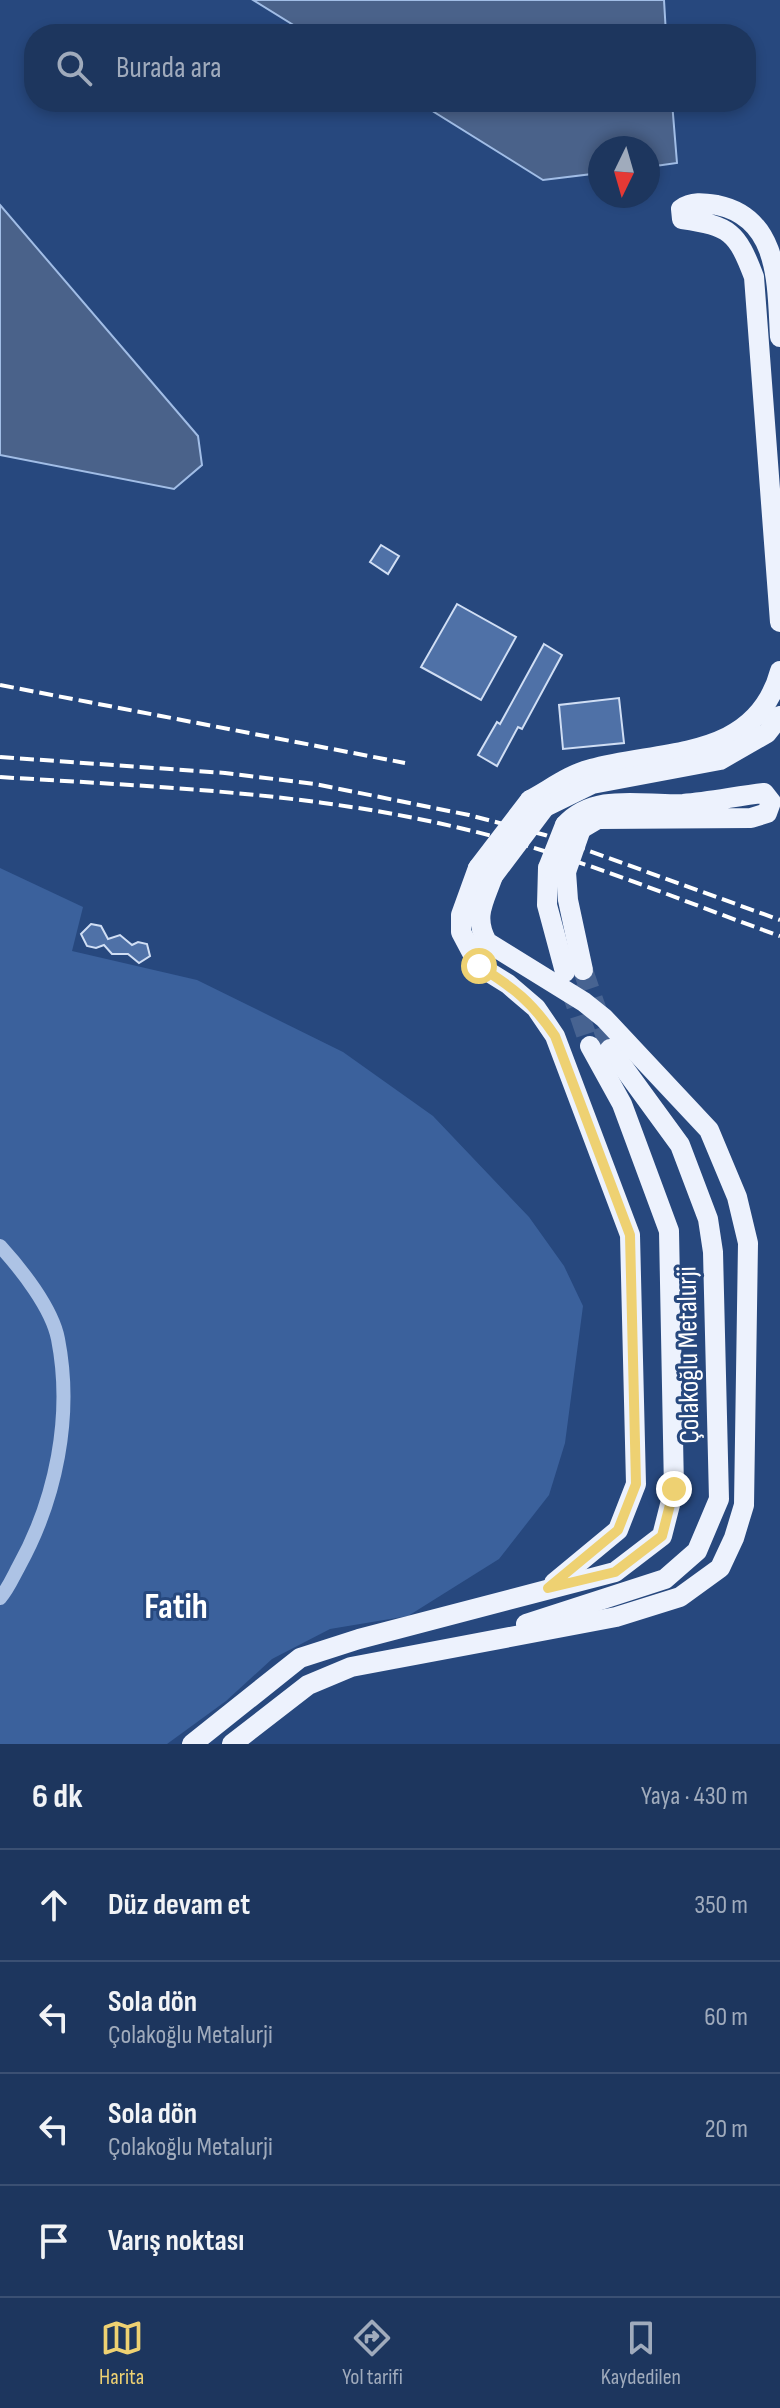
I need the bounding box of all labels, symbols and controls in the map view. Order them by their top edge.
search box [24,24,756,112]
icon: search [52,46,96,90]
text: Burada ara [116,50,222,86]
north arrow [588,136,660,208]
route start [461,948,497,984]
street label: Çolakoğlu Metalurji [670,1266,707,1444]
route end [656,1471,692,1507]
district label: Fatih [144,1586,208,1629]
text: 6 dk [32,1776,83,1817]
text: Yaya · 430 m [641,1781,748,1812]
icon: ahead [32,1883,76,1927]
text: Düz devam et [108,1887,250,1923]
text: 350 m [694,1890,748,1921]
text: Sola dön [108,1984,197,2020]
icon: left [32,1995,76,2039]
text: 60 m [704,2002,748,2033]
text: Çolakoğlu Metalurji [108,2020,273,2051]
text: Sola dön [108,2096,197,2132]
icon: left [32,2107,76,2151]
text: 20 m [705,2114,748,2145]
text: Çolakoğlu Metalurji [108,2132,273,2163]
icon: arrive [32,2219,76,2263]
text: Varış noktası [108,2223,244,2259]
tab: Harita [99,2316,144,2391]
tab: Yol tarifi [342,2316,403,2391]
tab: Kaydedilen [601,2316,681,2391]

